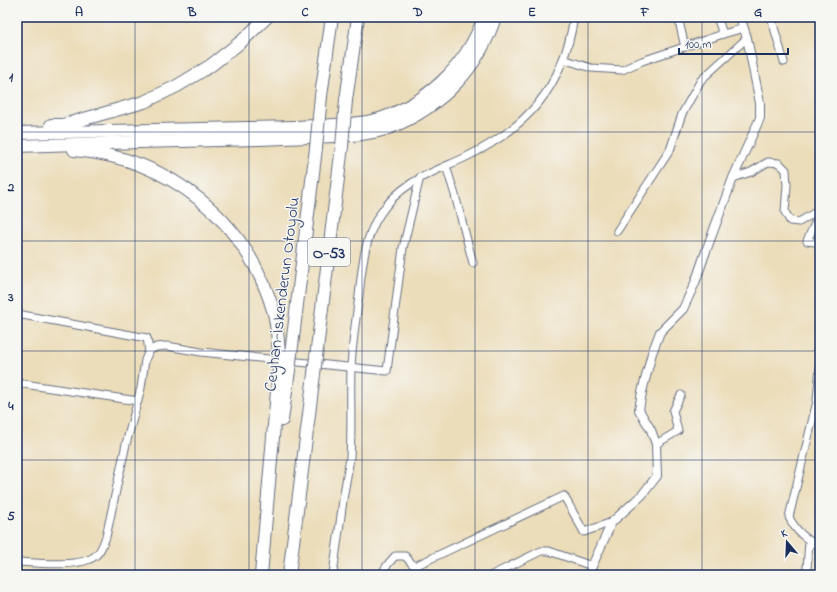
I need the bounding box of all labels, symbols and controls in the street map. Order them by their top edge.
text: A [75,3,83,22]
text: B [187,3,197,22]
text: C [301,3,309,22]
text: D [412,3,423,22]
text: E [528,3,536,22]
text: F [640,3,650,22]
text: G [754,3,762,22]
scale bar [679,30,788,56]
text: 100 m [685,36,712,54]
text: 1 [9,68,14,87]
text: 2 [7,178,15,197]
street label: Ceyhan-İskenderun Otoyolu [258,195,308,393]
road number: O-53 [308,238,350,266]
text: 3 [7,288,14,307]
text: 4 [7,397,14,416]
text: 5 [7,507,15,526]
north arrow [767,522,807,562]
text: K [779,525,790,542]

